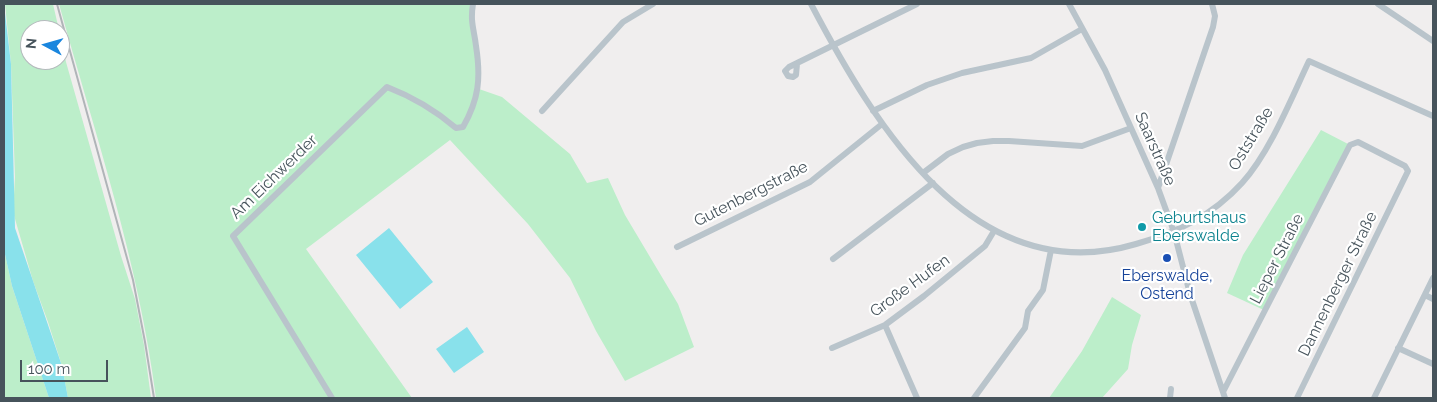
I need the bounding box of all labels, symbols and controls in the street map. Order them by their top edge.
north arrow [20,20,70,70]
text: N [23,37,40,50]
street label: Oststraße [1225,104,1277,174]
street label: Saarstraße [1130,109,1180,189]
street label: Am Eichwerder [227,131,321,223]
street label: Gutenbergstraße [691,157,811,231]
place label: Geburtshaus Eberswalde [1152,208,1246,246]
street label: Dannenberger Straße [1295,209,1381,359]
street label: Lieper Straße [1246,211,1308,307]
marker: Geburtshaus Eberswalde [1136,221,1148,233]
street label: Große Hufen [866,251,954,321]
marker: Eberswalde, Ostend [1161,252,1173,264]
place label: Eberswalde, Ostend [1121,266,1213,304]
scale bar [22,350,110,382]
text: 100 m [28,360,70,378]

